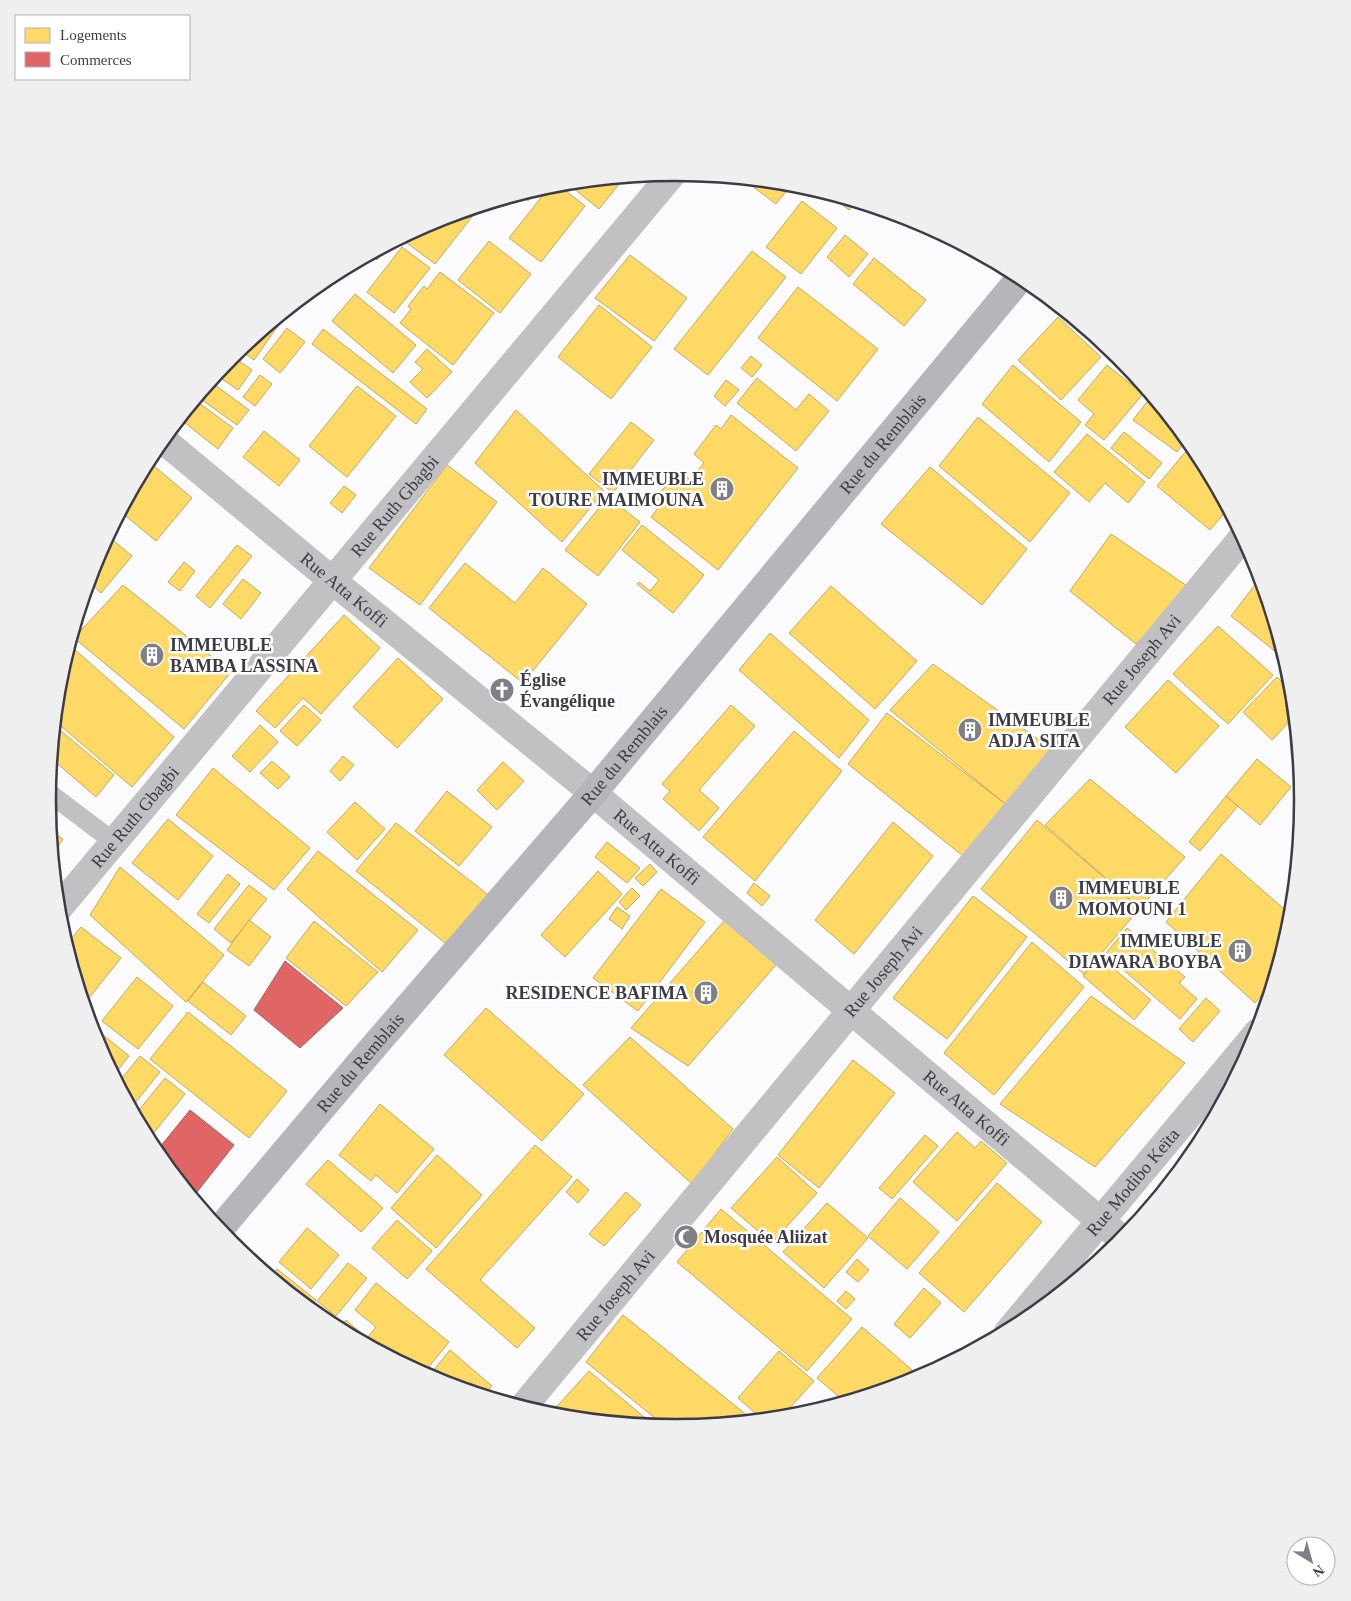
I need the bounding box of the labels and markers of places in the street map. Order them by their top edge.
place label: IMMEUBLE TOURE MAIMOUNA [529,469,704,510]
building icon: IMMEUBLE TOURE MAIMOUNA [709,476,735,502]
place label: IMMEUBLE BAMBA LASSINA [170,635,319,676]
building icon: IMMEUBLE BAMBA LASSINA [139,642,165,668]
place label: Église Évangélique [520,669,615,711]
church icon: Église Évangélique [489,677,515,703]
place label: IMMEUBLE ADJA SITA [988,710,1090,751]
building icon: IMMEUBLE ADJA SITA [957,717,983,743]
place label: IMMEUBLE MOMOUNI 1 [1078,878,1186,919]
building icon: IMMEUBLE MOMOUNI 1 [1048,885,1074,911]
place label: IMMEUBLE DIAWARA BOYBA [1068,931,1222,972]
building icon: IMMEUBLE DIAWARA BOYBA [1227,938,1253,964]
building icon: RESIDENCE BAFIMA [693,980,719,1006]
place label: RESIDENCE BAFIMA [505,983,688,1003]
mosque icon: Mosquée Aliizat [673,1224,699,1250]
place label: Mosquée Aliizat [704,1227,828,1247]

